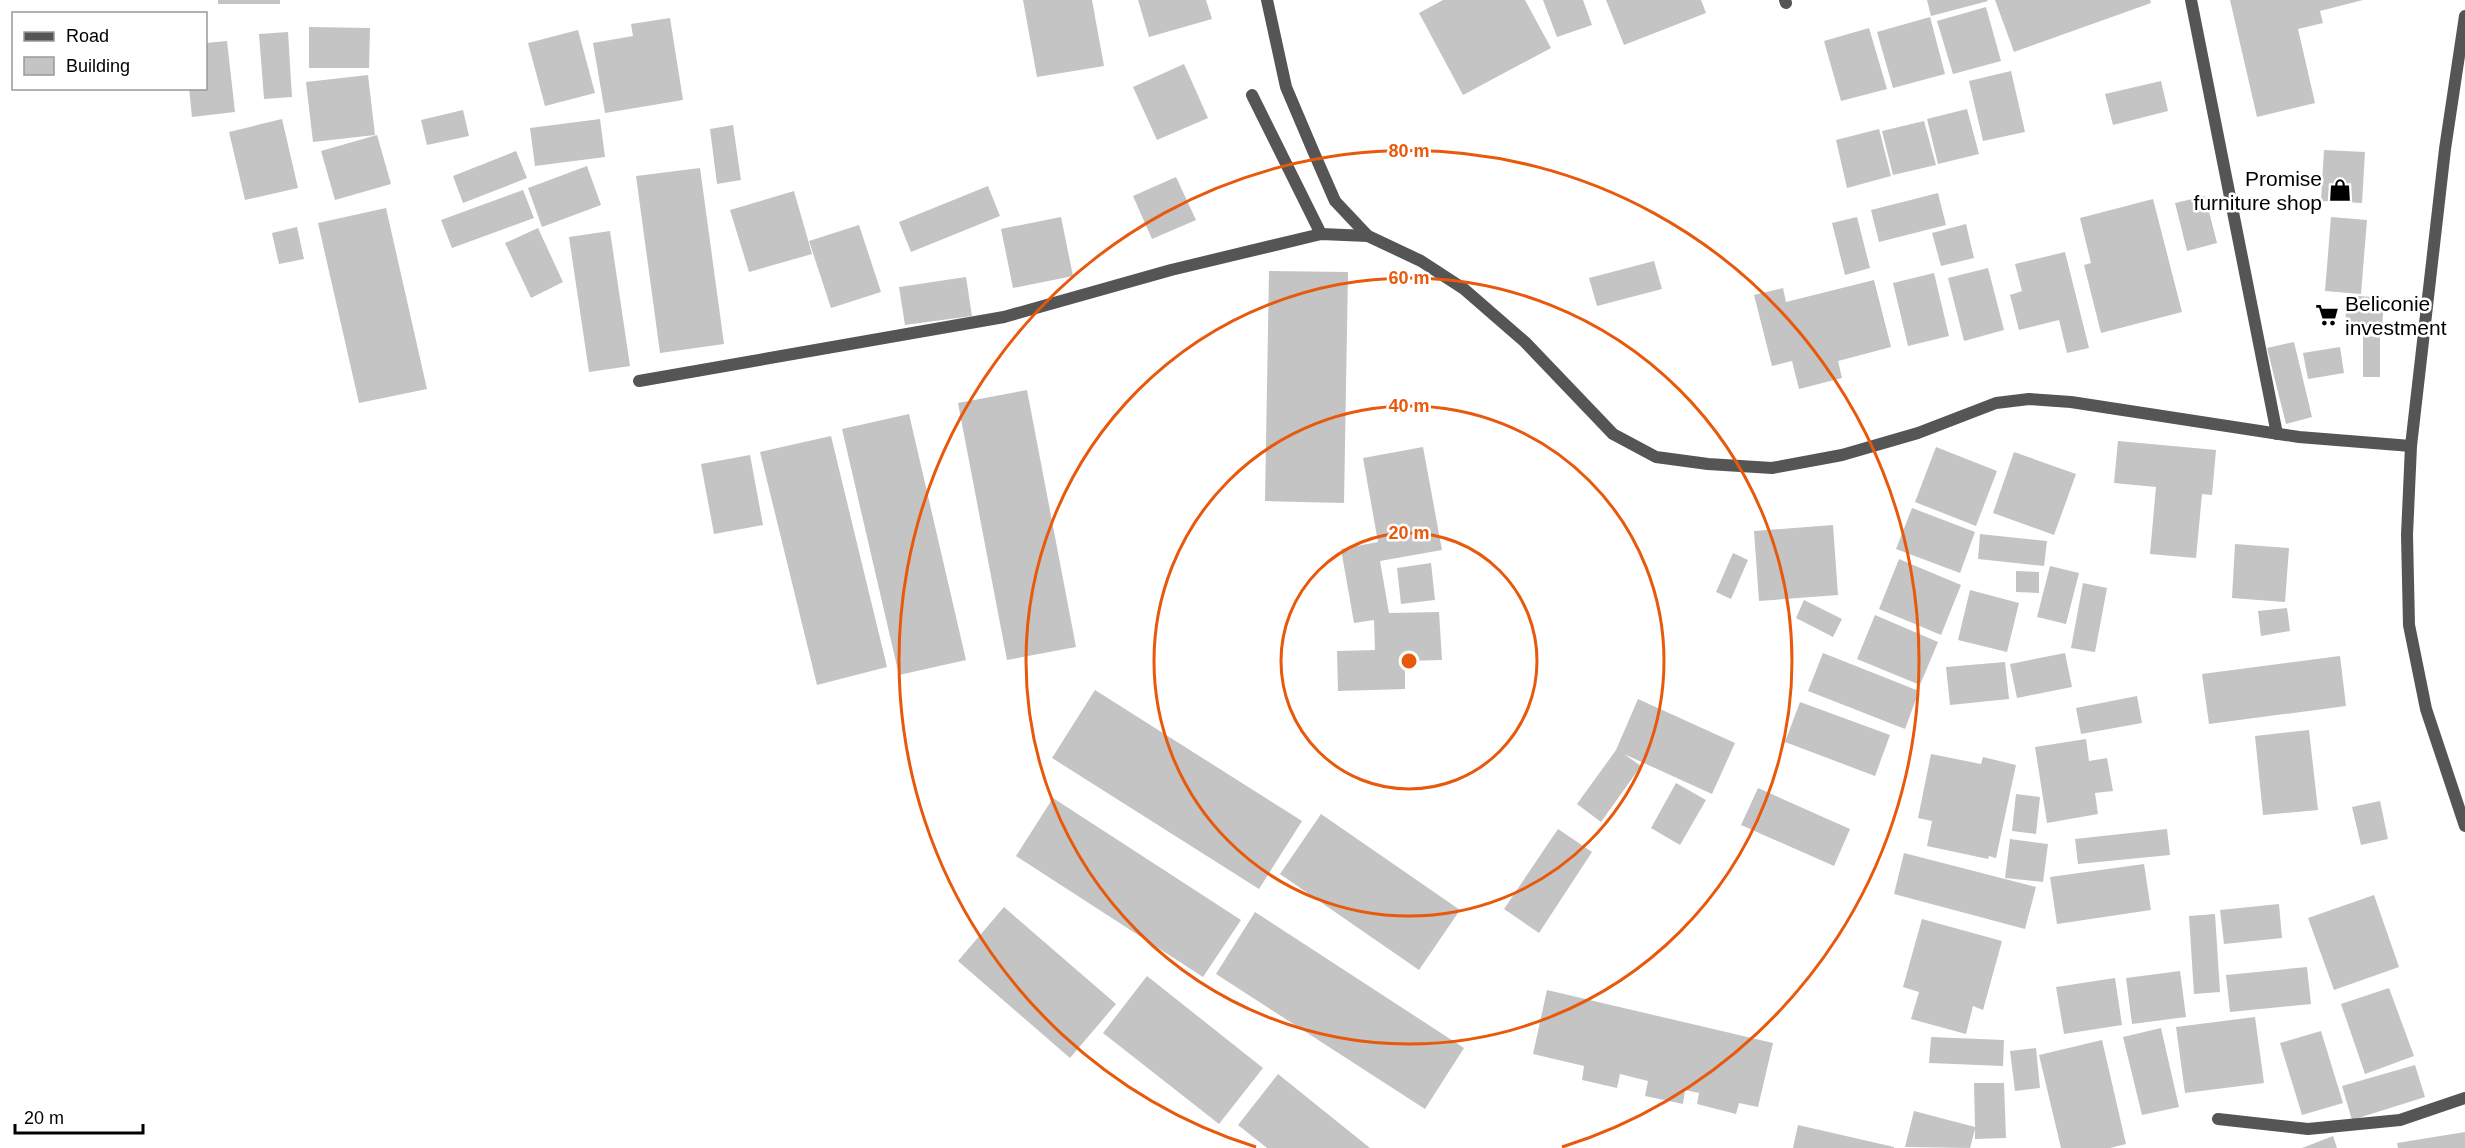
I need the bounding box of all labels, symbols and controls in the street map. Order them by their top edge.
legend [12,12,207,90]
text: Road [66,26,109,46]
text: Building [66,56,130,76]
text: 80 m [1388,141,1430,161]
place label: Promise furniture shop [2194,167,2322,214]
shop icon: Promise furniture shop [2327,177,2353,203]
text: 60 m [1388,268,1430,288]
place label: Beliconie investment [2345,292,2447,339]
supermarket icon: Beliconie investment [2314,302,2340,328]
text: 40 m [1388,396,1430,416]
text: 20 m [1388,523,1430,543]
centre of rings [1399,651,1419,671]
scale bar [15,1097,142,1135]
text: 20 m [24,1108,64,1128]

